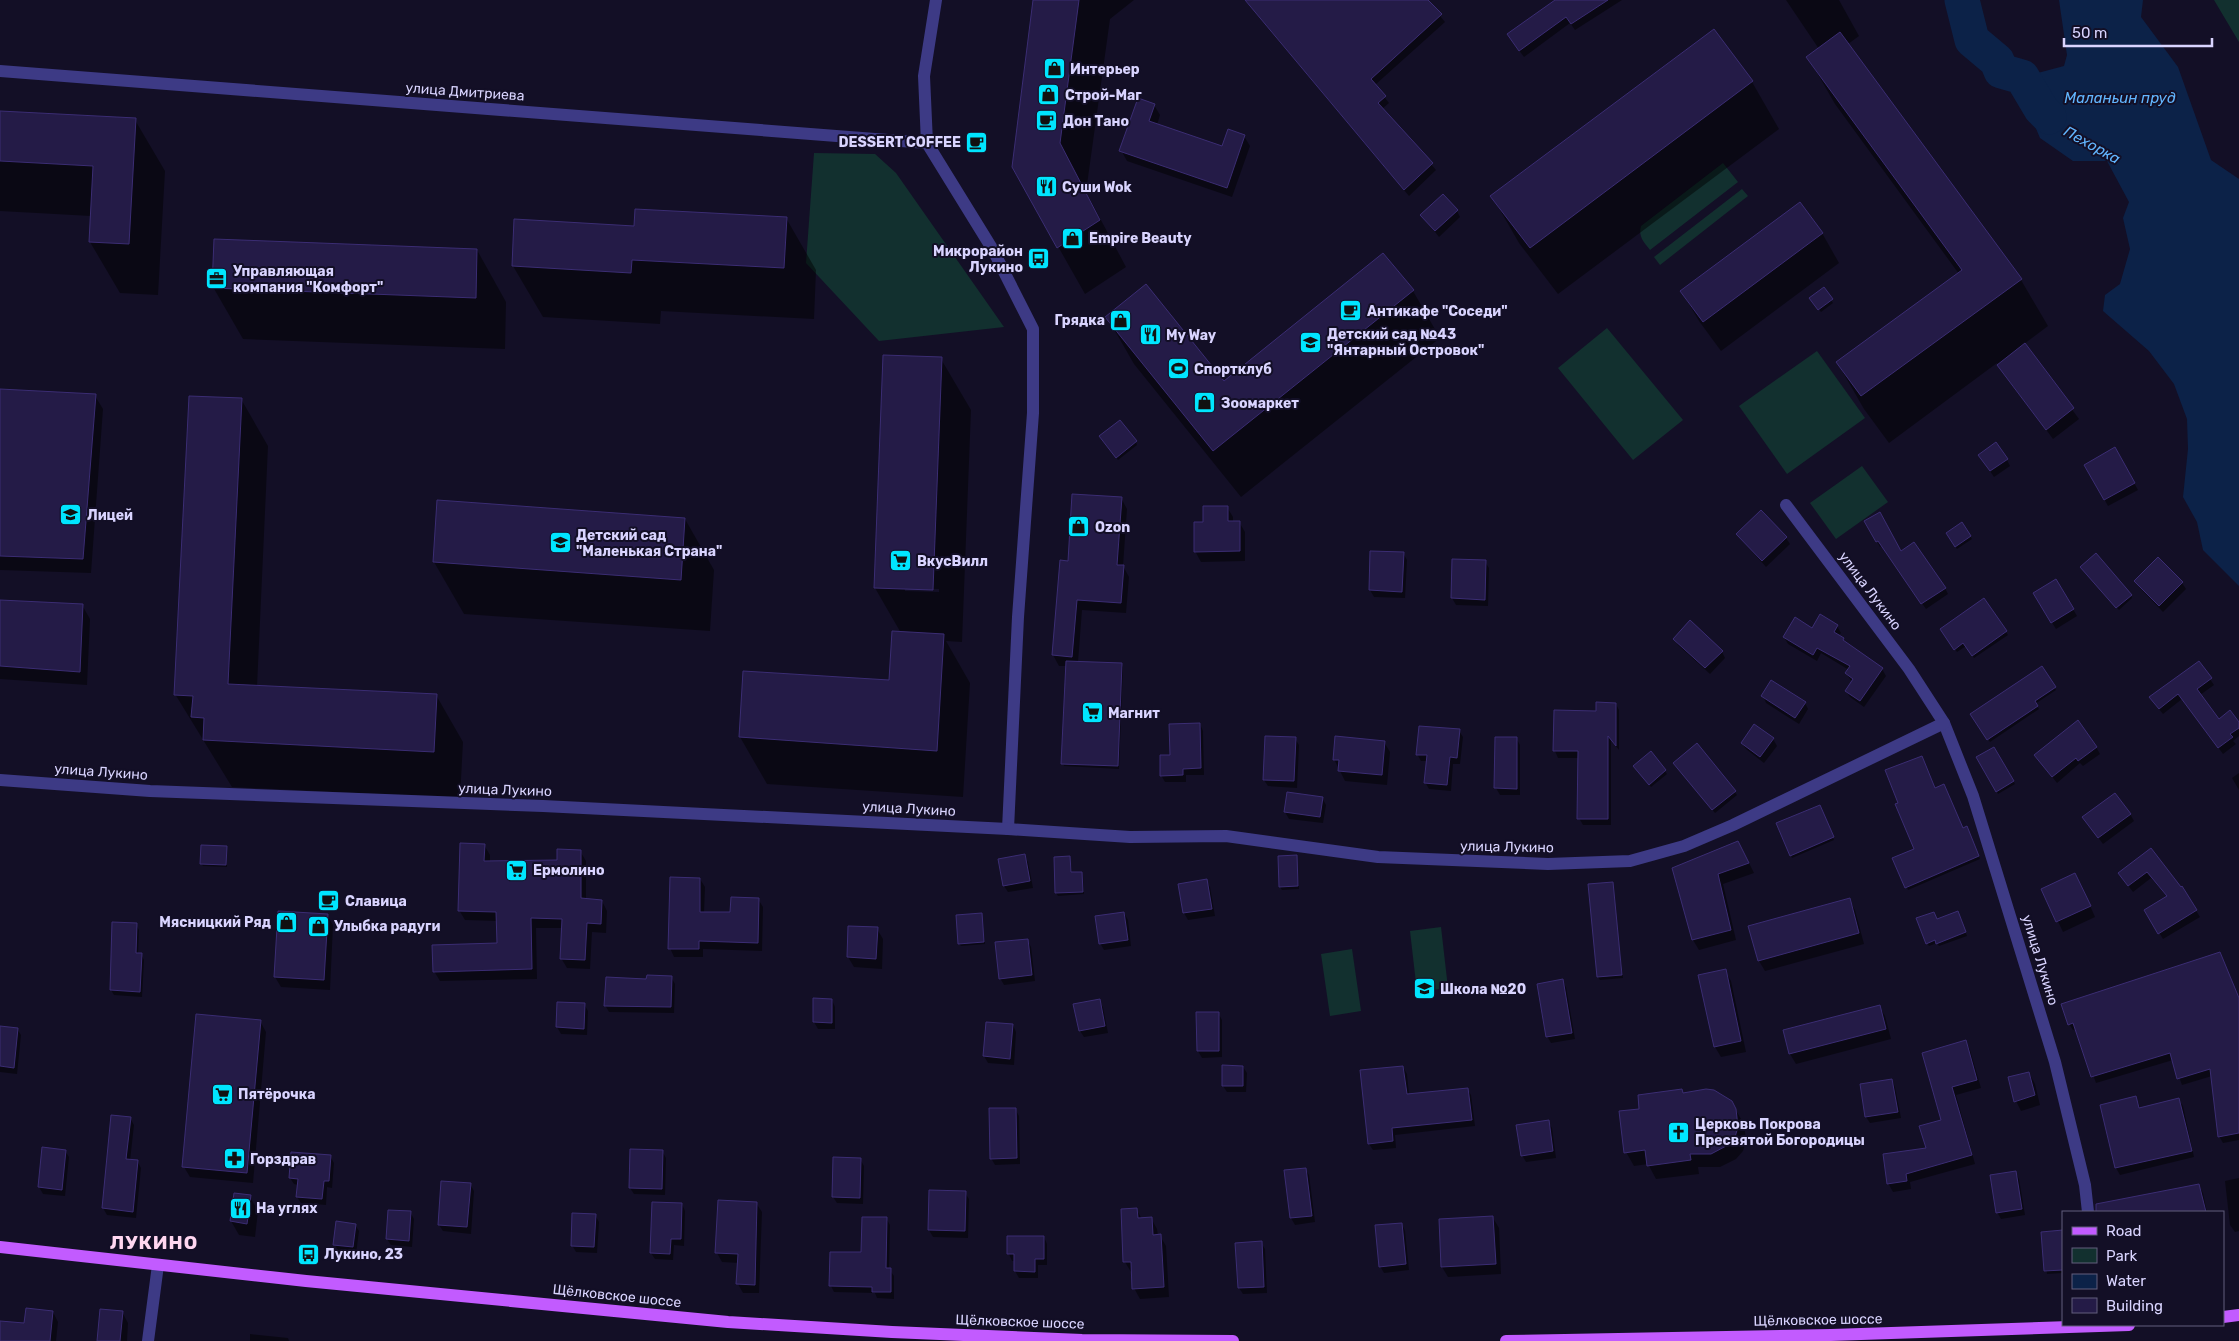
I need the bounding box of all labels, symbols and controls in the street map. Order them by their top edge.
scale bar [2064,15,2212,47]
text: 50 m [2072,24,2107,42]
shop icon: Интерьер [1042,57,1066,81]
place label: Интерьер [1070,61,1140,78]
street label: улица Дмитриева [405,79,525,105]
shop icon: Строй-Маг [1037,83,1061,107]
place label: Строй-Маг [1065,87,1142,104]
water label: Маланьин пруд [2064,89,2176,107]
cafe icon: Дон Тано [1035,109,1059,133]
place label: Дон Тано [1063,113,1129,130]
water label: Пехорка [2061,122,2123,168]
cafe icon: DESSERT COFFEE [965,130,989,154]
place label: DESSERT COFFEE [838,134,961,151]
restaurant icon: Суши Wok [1034,175,1058,199]
place label: Суши Wok [1062,179,1133,196]
shop icon: Empire Beauty [1061,226,1085,250]
place label: Empire Beauty [1089,230,1192,247]
place label: Микрорайон Лукино [933,243,1023,276]
bus stop icon: Микрорайон Лукино [1027,247,1051,271]
place label: Управляющая компания "Комфорт" [233,263,383,296]
office icon: Управляющая компания "Комфорт" [205,267,229,291]
cafe icon: Антикафе "Соседи" [1339,299,1363,323]
place label: Антикафе "Соседи" [1367,303,1508,320]
shop icon: Грядка [1109,308,1133,332]
place label: Грядка [1055,312,1105,329]
restaurant icon: My Way [1138,323,1162,347]
place label: Детский сад №43 "Янтарный Островок" [1327,326,1484,359]
place label: My Way [1166,327,1217,344]
school or university icon: Детский сад №43 "Янтарный Островок" [1299,330,1323,354]
sports icon: Спортклуб [1166,357,1190,381]
place label: Спортклуб [1194,361,1272,378]
shop icon: Зоомаркет [1193,391,1217,415]
place label: Зоомаркет [1221,395,1299,412]
school or university icon: Лицей [59,503,83,527]
place label: Лицей [87,507,133,524]
shop icon: Ozon [1067,515,1091,539]
place label: Ozon [1095,519,1130,536]
place label: Детский сад "Маленькая Страна" [576,527,722,560]
school or university icon: Детский сад "Маленькая Страна" [548,531,572,555]
street label: улица Лукино [1835,548,1905,634]
supermarket icon: ВкусВилл [889,549,913,573]
place label: ВкусВилл [917,553,988,570]
supermarket icon: Магнит [1080,701,1104,725]
place label: Магнит [1108,705,1160,722]
street label: улица Лукино [54,760,148,784]
street label: улица Лукино [458,780,552,800]
street label: улица Лукино [862,798,956,820]
street label: улица Лукино [1460,838,1554,856]
supermarket icon: Ермолино [505,858,529,882]
place label: Ермолино [533,862,605,879]
cafe icon: Славица [317,889,341,913]
place label: Славица [345,893,407,910]
shop icon: Мясницкий Ряд [275,910,299,934]
street label: улица Лукино [2018,913,2062,1007]
place label: Мясницкий Ряд [159,914,271,931]
shop icon: Улыбка радуги [306,914,330,938]
place label: Улыбка радуги [334,918,440,935]
school or university icon: Школа №20 [1412,977,1436,1001]
place label: Школа №20 [1440,981,1526,998]
supermarket icon: Пятёрочка [210,1082,234,1106]
place label: Пятёрочка [238,1086,315,1103]
place label: Церковь Покрова Пресвятой Богородицы [1695,1116,1865,1149]
church icon: Церковь Покрова Пресвятой Богородицы [1667,1120,1691,1144]
pharmacy icon: Горздрав [222,1147,246,1171]
place label: Горздрав [250,1151,316,1168]
restaurant icon: На углях [228,1196,252,1220]
place label: На углях [256,1200,318,1217]
legend [2062,1211,2224,1326]
text: Road [2106,1222,2142,1240]
district label: ЛУКИНО [110,1231,198,1254]
bus stop icon: Лукино, 23 [296,1242,320,1266]
place label: Лукино, 23 [324,1246,403,1263]
text: Park [2106,1247,2137,1265]
text: Water [2106,1272,2146,1290]
street label: Щёлковское шоссе [552,1281,682,1311]
text: Building [2106,1297,2163,1315]
street label: Щёлковское шоссе [1753,1310,1883,1330]
street label: Щёлковское шоссе [955,1311,1085,1333]

